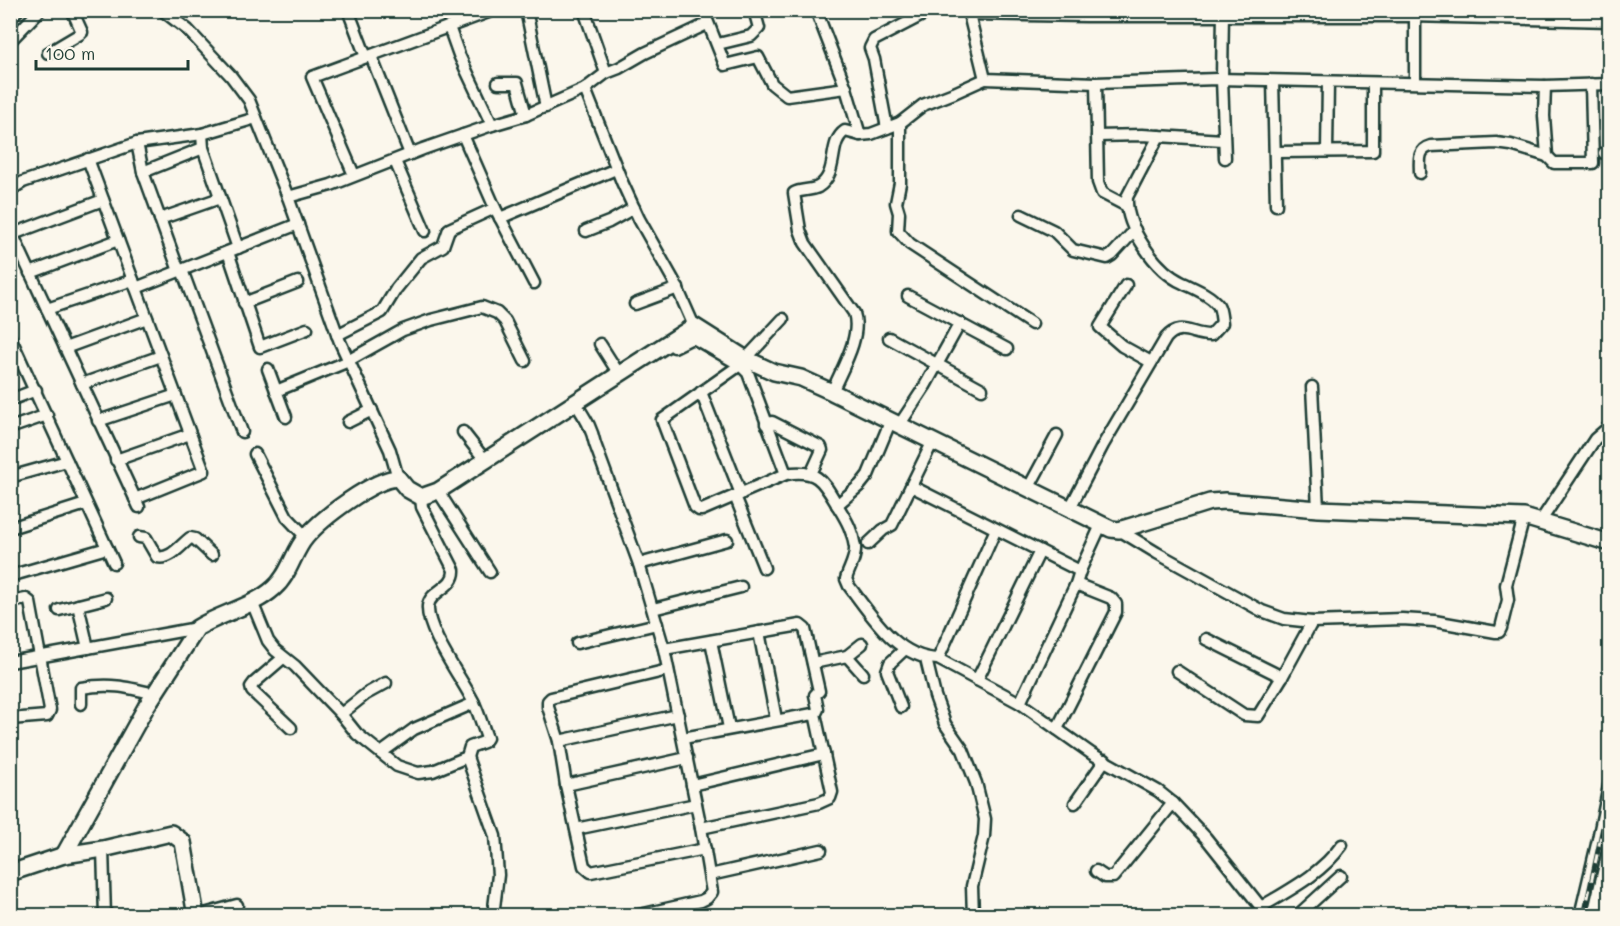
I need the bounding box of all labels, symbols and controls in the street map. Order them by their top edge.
scale bar [36,33,188,71]
text: 100 m [45,41,95,65]

